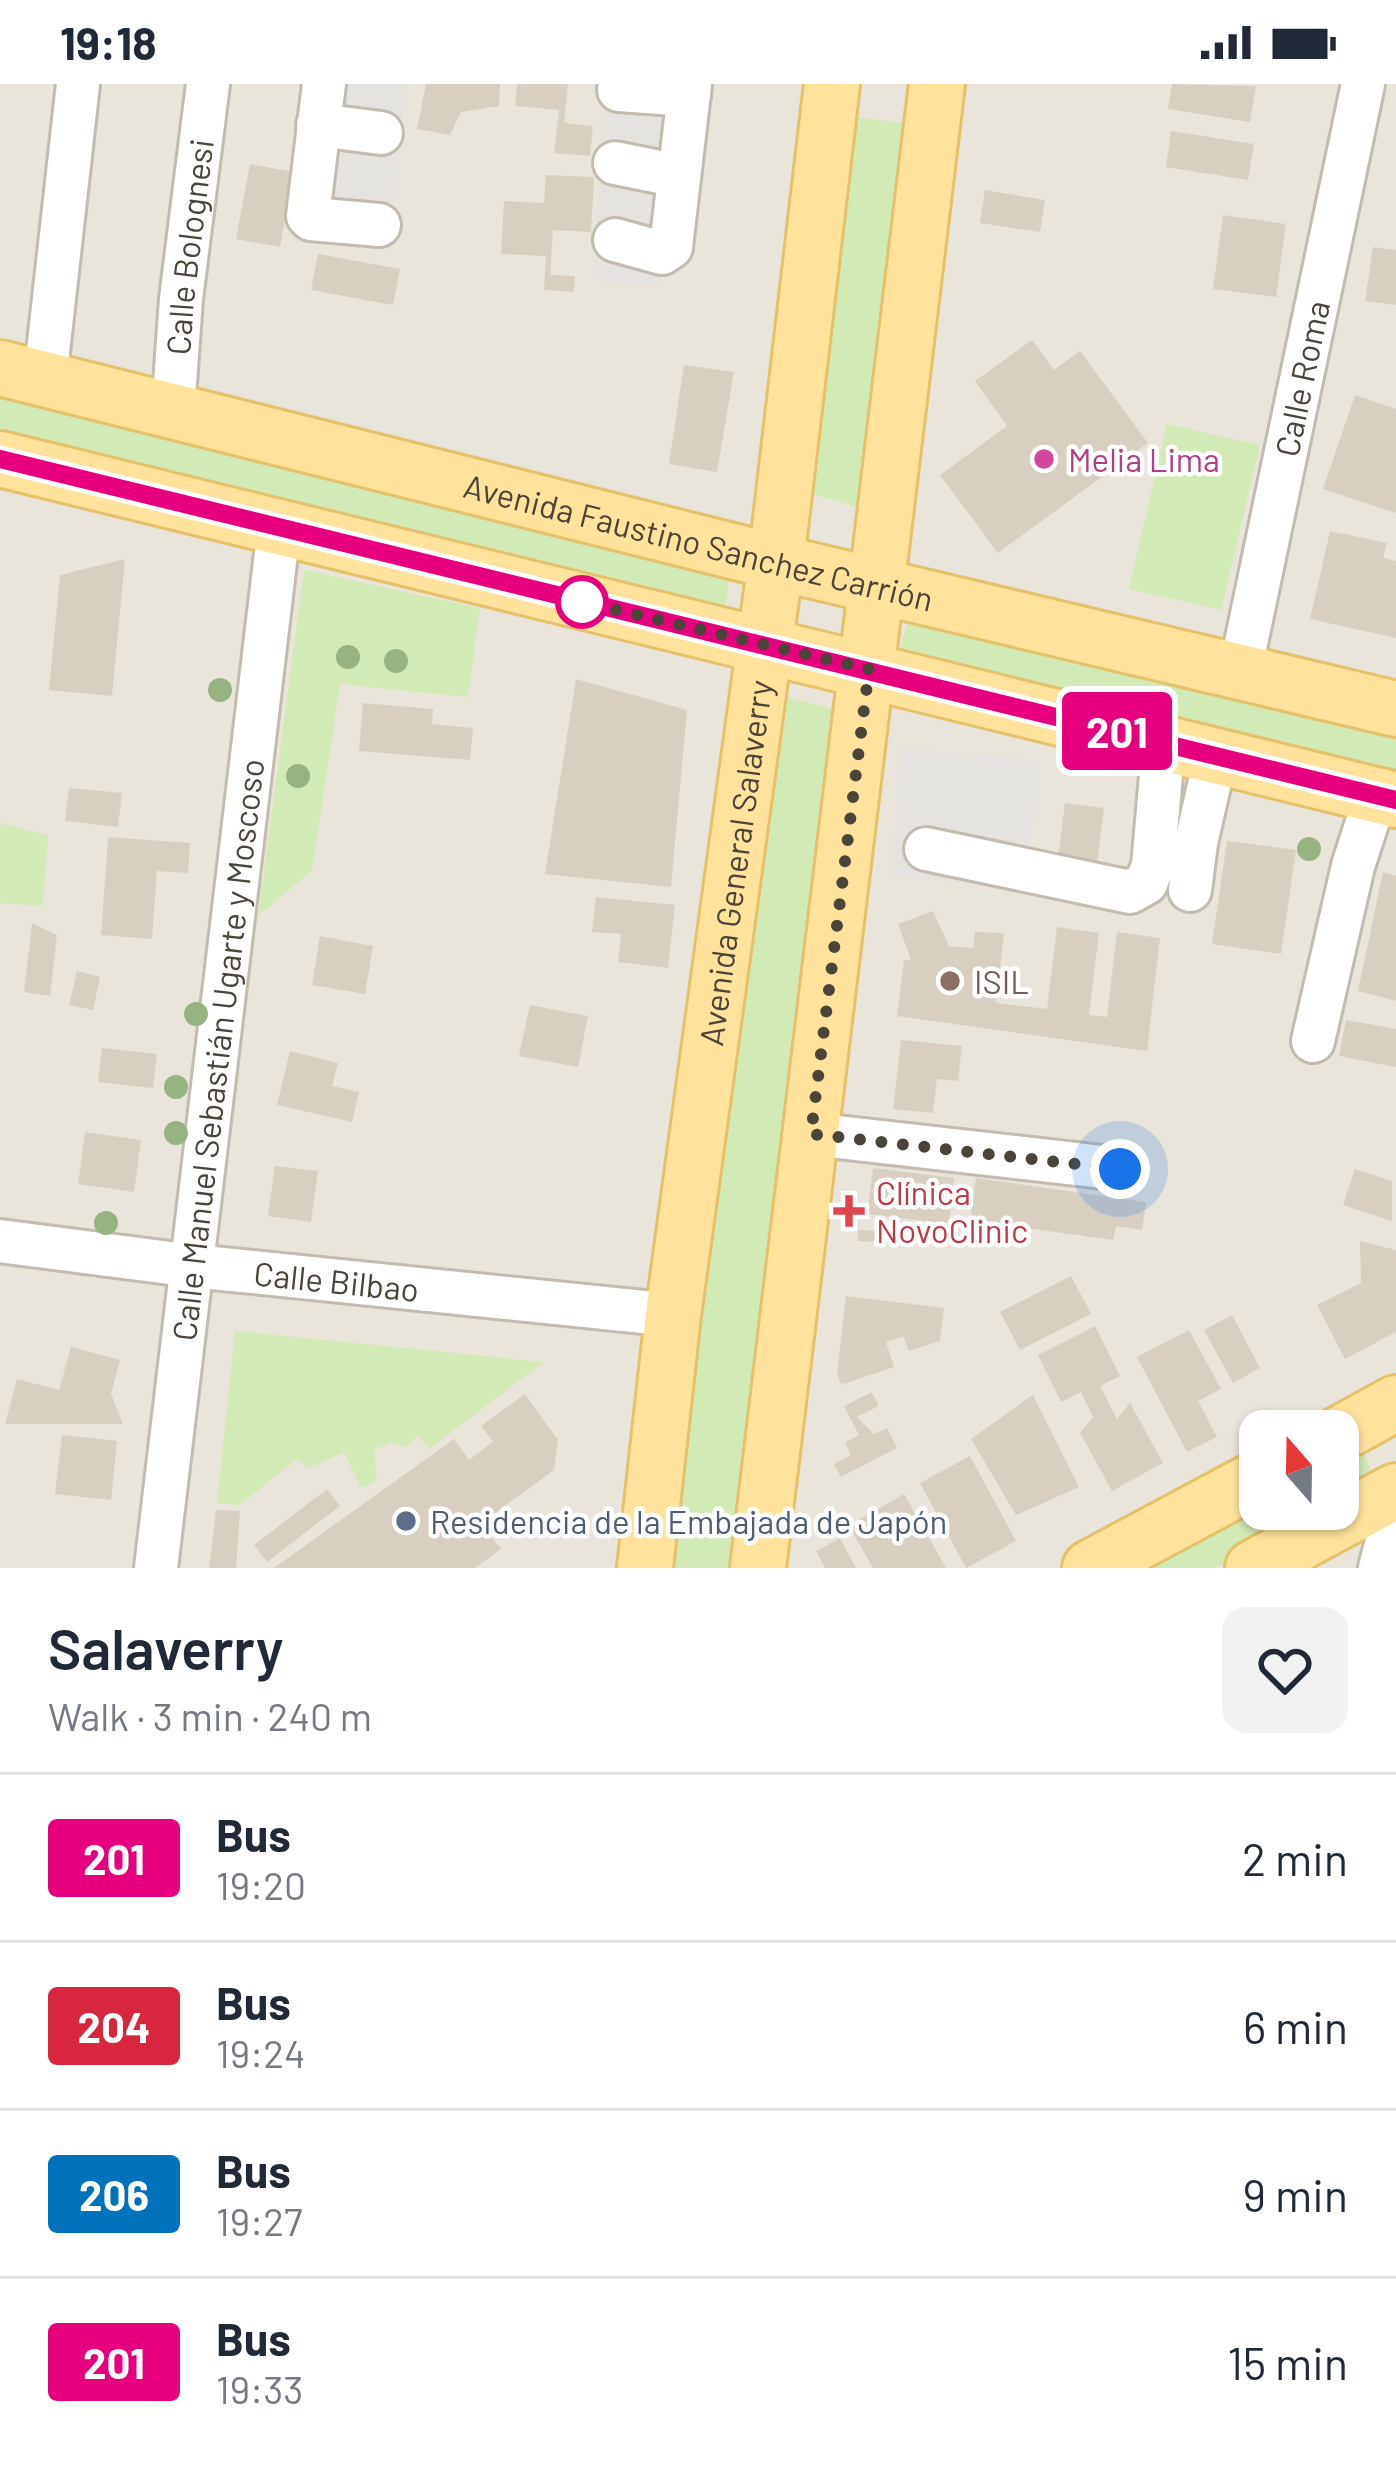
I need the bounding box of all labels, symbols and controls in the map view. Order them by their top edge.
text: 19:18 [60,15,156,69]
street label: Calle Bolognesi [157,136,221,356]
street label: Calle Roma [1266,297,1337,460]
place label: Melia Lima [1068,439,1220,479]
marker: Melia Lima [1031,446,1057,472]
street label: Avenida Faustino Sanchez Carrión [460,465,937,619]
unlabelled marker [557,577,607,627]
street label: Avenida General Salaverry [690,677,780,1048]
line badge: 201 [1048,692,1186,770]
text: 201 [1086,706,1148,756]
street label: Calle Manuel Sebastián Ugarte y Moscoso [163,757,272,1343]
place label: ISIL [974,961,1029,1001]
marker: ISIL [937,968,963,994]
your location [1090,1139,1150,1199]
place label: Clínica NovoClinic [876,1172,1028,1250]
marker: Clínica NovoClinic [833,1195,865,1227]
street label: Calle Bilbao [252,1252,421,1309]
north arrow [1239,1410,1359,1530]
map controls [1239,1410,1359,1530]
place label: Residencia de la Embajada de Japón [430,1501,947,1541]
marker: Residencia de la Embajada de Japón [393,1508,419,1534]
button: heart [1222,1607,1348,1733]
text: Salaverry [48,1613,284,1681]
text: Walk · 3 min · 240 m [48,1692,372,1739]
text: Bus [216,1807,291,1861]
text: 2 min [1242,1831,1348,1885]
text: 201 [83,1833,145,1883]
text: 19:20 [216,1861,306,1908]
text: Bus [216,1975,291,2029]
text: 6 min [1243,1999,1348,2053]
text: 204 [78,2001,150,2051]
text: 19:24 [216,2029,306,2076]
text: Bus [216,2143,291,2197]
text: 9 min [1243,2167,1348,2221]
text: 206 [79,2169,149,2219]
text: 19:27 [216,2197,303,2244]
text: Bus [216,2311,291,2365]
text: 15 min [1227,2335,1348,2389]
text: 201 [83,2337,145,2387]
text: 19:33 [216,2365,303,2412]

